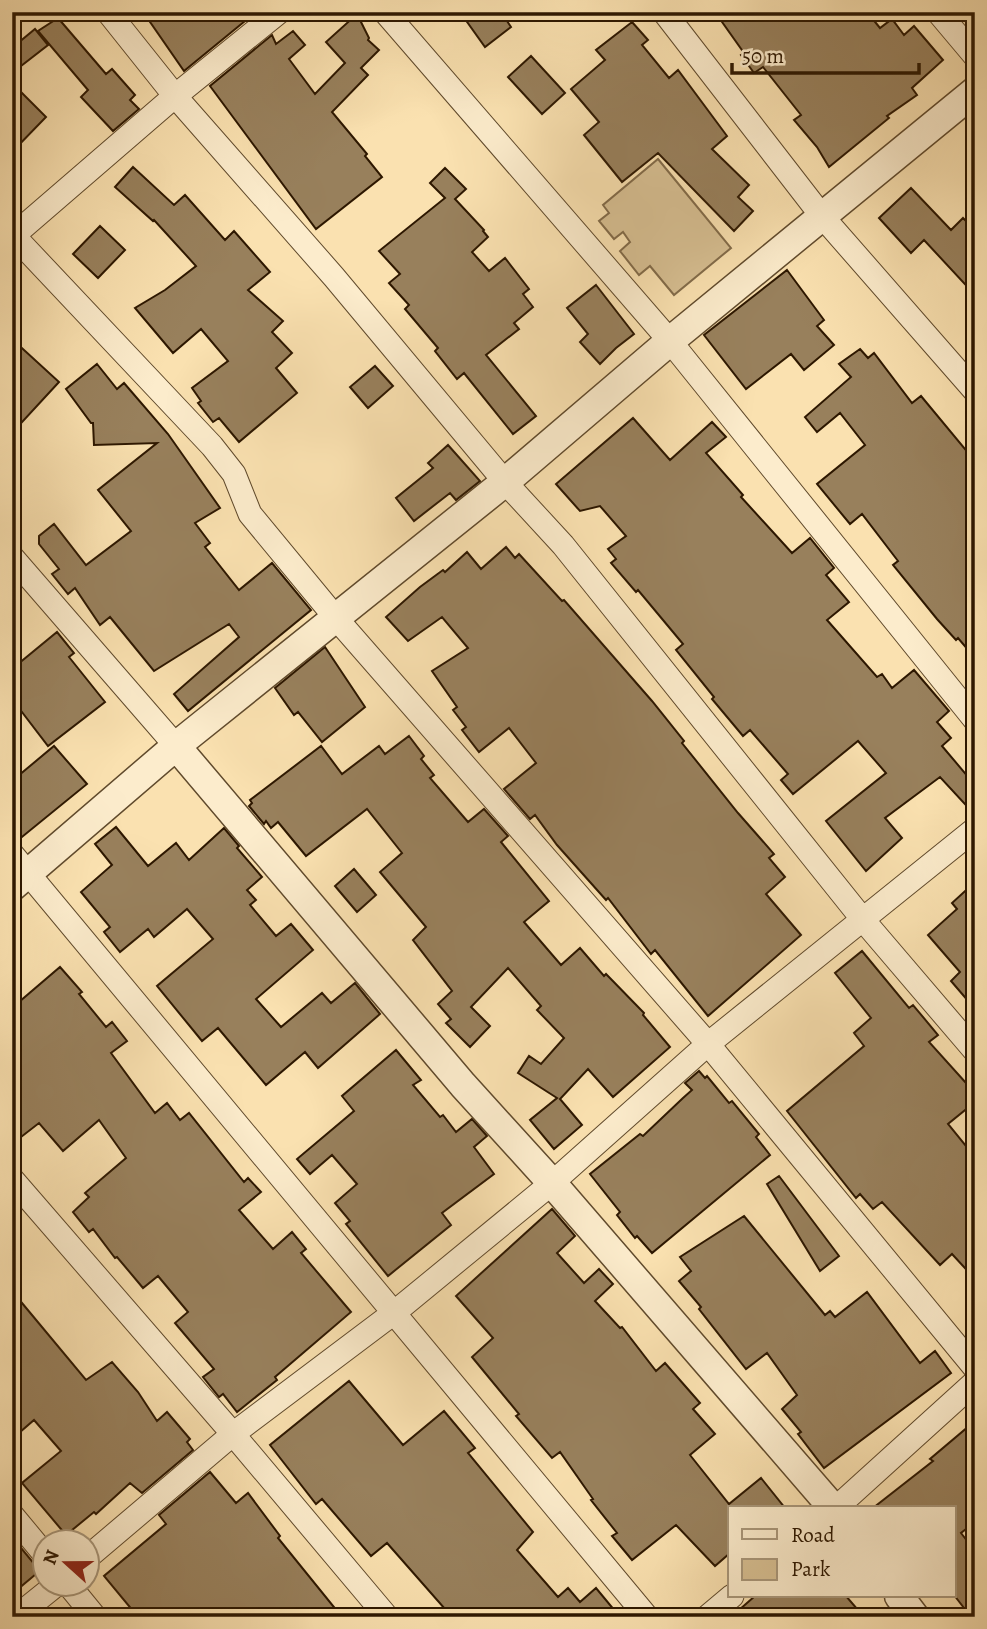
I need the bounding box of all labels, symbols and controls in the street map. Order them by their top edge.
scale bar [732,32,919,76]
text: 50 m [742,42,784,70]
legend [728,1506,956,1598]
text: Road [791,1521,835,1549]
north arrow [32,1528,102,1598]
text: N [36,1546,66,1568]
text: Park [791,1555,831,1583]

